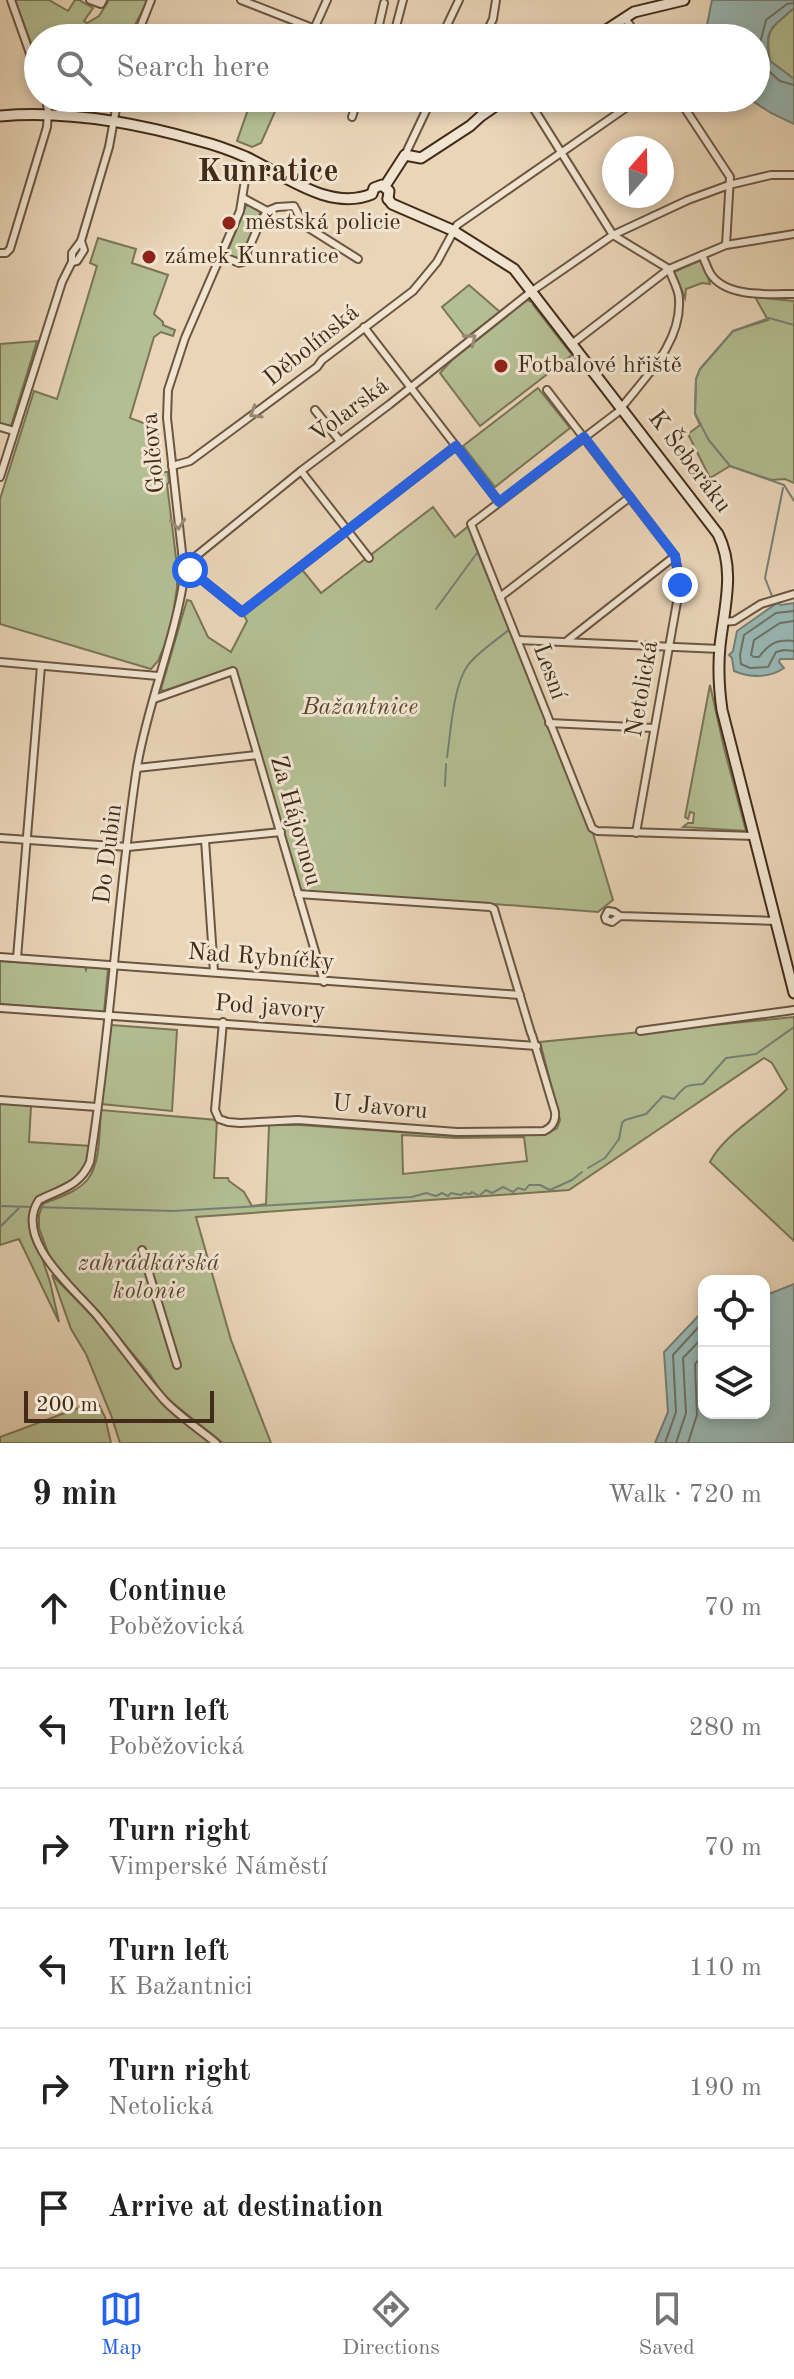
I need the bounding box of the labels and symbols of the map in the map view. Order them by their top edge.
north arrow [602,136,674,208]
district label: Kunratice [197,157,339,189]
place label: městská policie [245,211,401,235]
marker: městská policie [220,214,238,232]
place label: zámek Kunratice [165,245,339,269]
marker: zámek Kunratice [140,248,158,266]
street label: Děbolínská [260,301,364,391]
one-way arrow [462,334,476,349]
place label: Fotbalové hřiště [517,354,682,378]
marker: Fotbalové hřiště [492,357,510,375]
street label: Volarská [306,374,394,448]
one-way arrow [249,403,264,419]
street label: K Šeberáku [643,403,739,518]
street label: Golčova [139,412,169,494]
one-way arrow [170,518,187,531]
route start [172,552,208,588]
route end [662,567,698,603]
street label: Netolická [623,639,663,739]
street label: Lesní [528,641,570,703]
park label: Bažantnice [301,696,418,720]
street label: Za Hájovnou [265,753,325,889]
street label: Do Dubin [91,803,127,905]
street label: Nad Rybníčky [187,941,335,975]
street label: Pod javory [214,992,326,1024]
street label: U Javoru [331,1092,429,1124]
park label: zahrádkářská kolonie [78,1252,220,1304]
scale bar [24,1387,214,1423]

